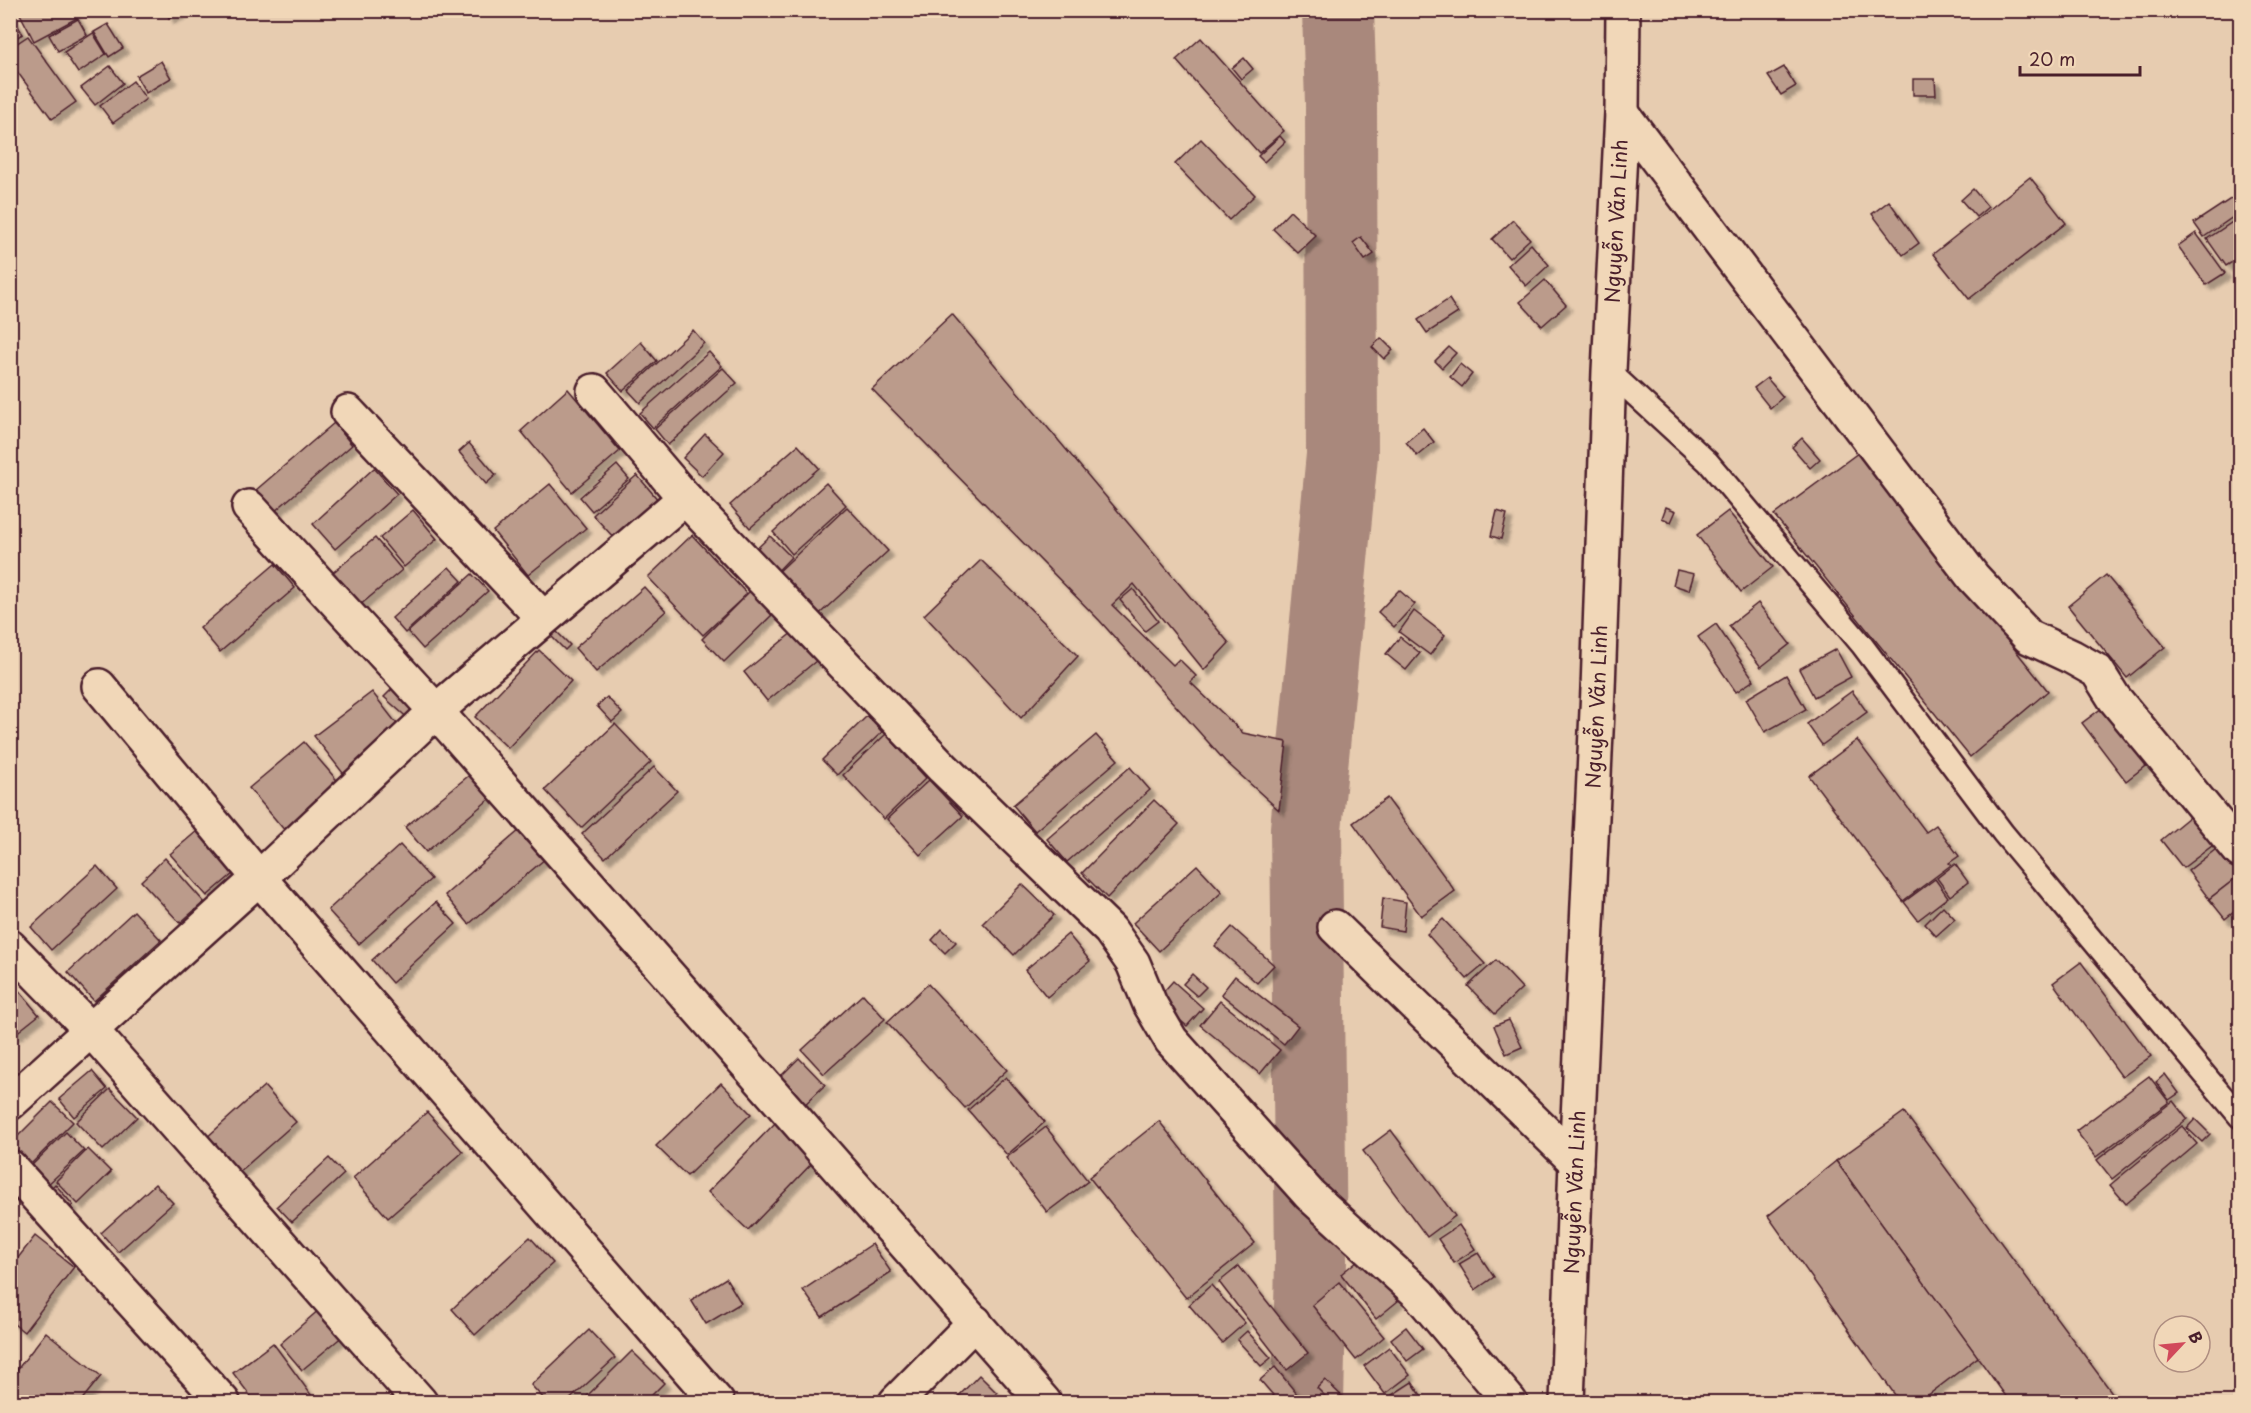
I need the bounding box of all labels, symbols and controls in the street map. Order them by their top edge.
scale bar [2020,39,2140,77]
text: 20 m [2029,45,2075,72]
street label: Nguyễn Văn Linh [1596,138,1635,304]
street label: Nguyễn Văn Linh [1577,624,1614,789]
street label: Nguyễn Văn Linh [1556,1110,1592,1275]
north arrow [2152,1314,2212,1374]
text: B [2183,1327,2210,1347]

